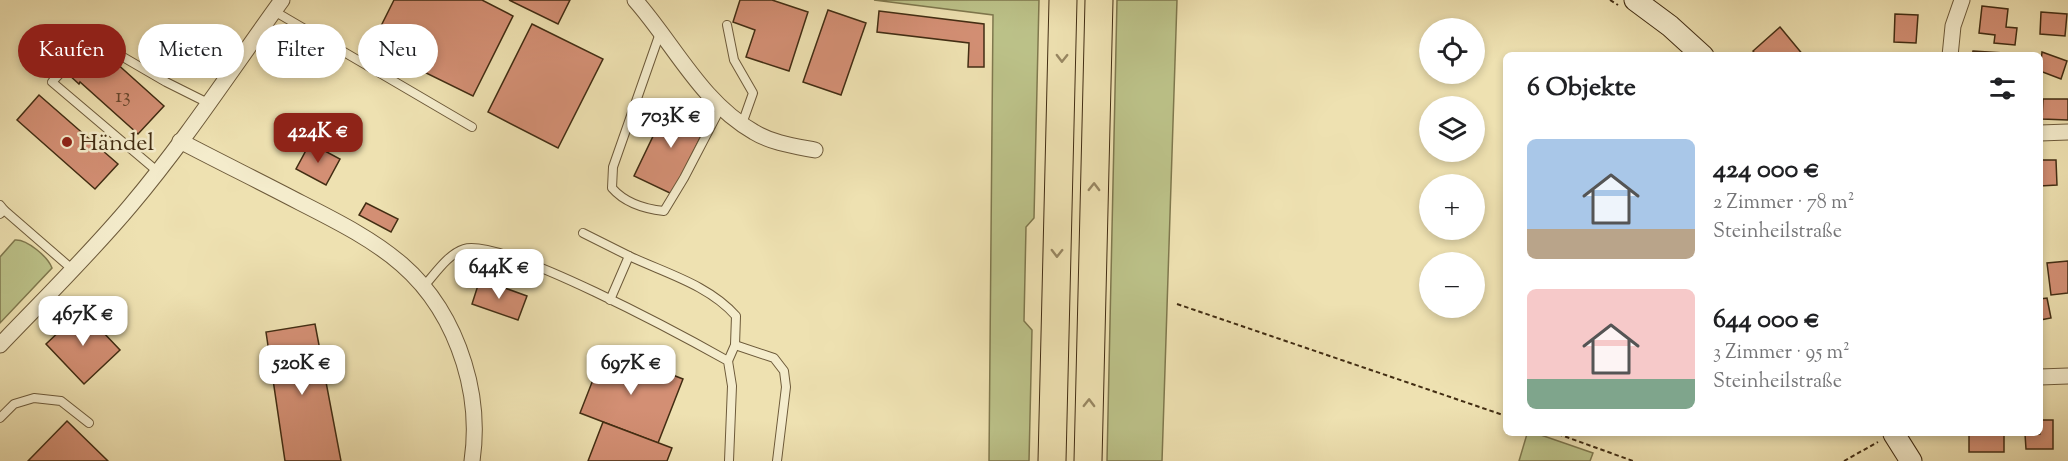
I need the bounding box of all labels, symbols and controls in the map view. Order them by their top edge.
map controls [1419,18,1485,318]
button: locate [1419,18,1485,84]
chip: Kaufen [18,24,126,78]
chip: Mieten [138,24,244,78]
chip: Filter [256,24,346,78]
chip: Neu [358,24,438,78]
one-way arrow [1056,54,1068,63]
text: 6 Objekte [1527,70,1636,107]
icon: filters [1986,72,2019,105]
house number: 13 [115,82,131,112]
button: layers [1419,96,1485,162]
pin: 703K € [622,98,720,149]
text: 703K € [641,103,701,132]
pin: 424K € [269,113,367,164]
text: 424K € [288,118,348,147]
place label: Händel [79,127,154,161]
marker: Händel [60,135,74,149]
text: 424 000 € [1713,152,1820,189]
icon: home [1575,163,1647,235]
button: + [1419,174,1485,240]
one-way arrow [1088,182,1101,191]
text: 2 Zimmer · 78 m² [1713,189,1854,218]
text: Steinheilstraße [1713,218,1842,247]
pin: 644K € [450,249,548,300]
one-way arrow [1051,249,1064,258]
button: − [1419,252,1485,318]
text: 644K € [469,254,529,283]
pin: 467K € [34,296,132,347]
text: 467K € [53,301,113,330]
text: 644 000 € [1713,302,1820,339]
icon: home [1575,313,1647,385]
text: 3 Zimmer · 95 m² [1713,339,1850,368]
pin: 520K € [253,345,351,396]
pin: 697K € [582,345,680,396]
text: 520K € [273,350,331,379]
text: 697K € [601,350,661,379]
text: Steinheilstraße [1713,368,1842,397]
one-way arrow [1083,398,1096,407]

